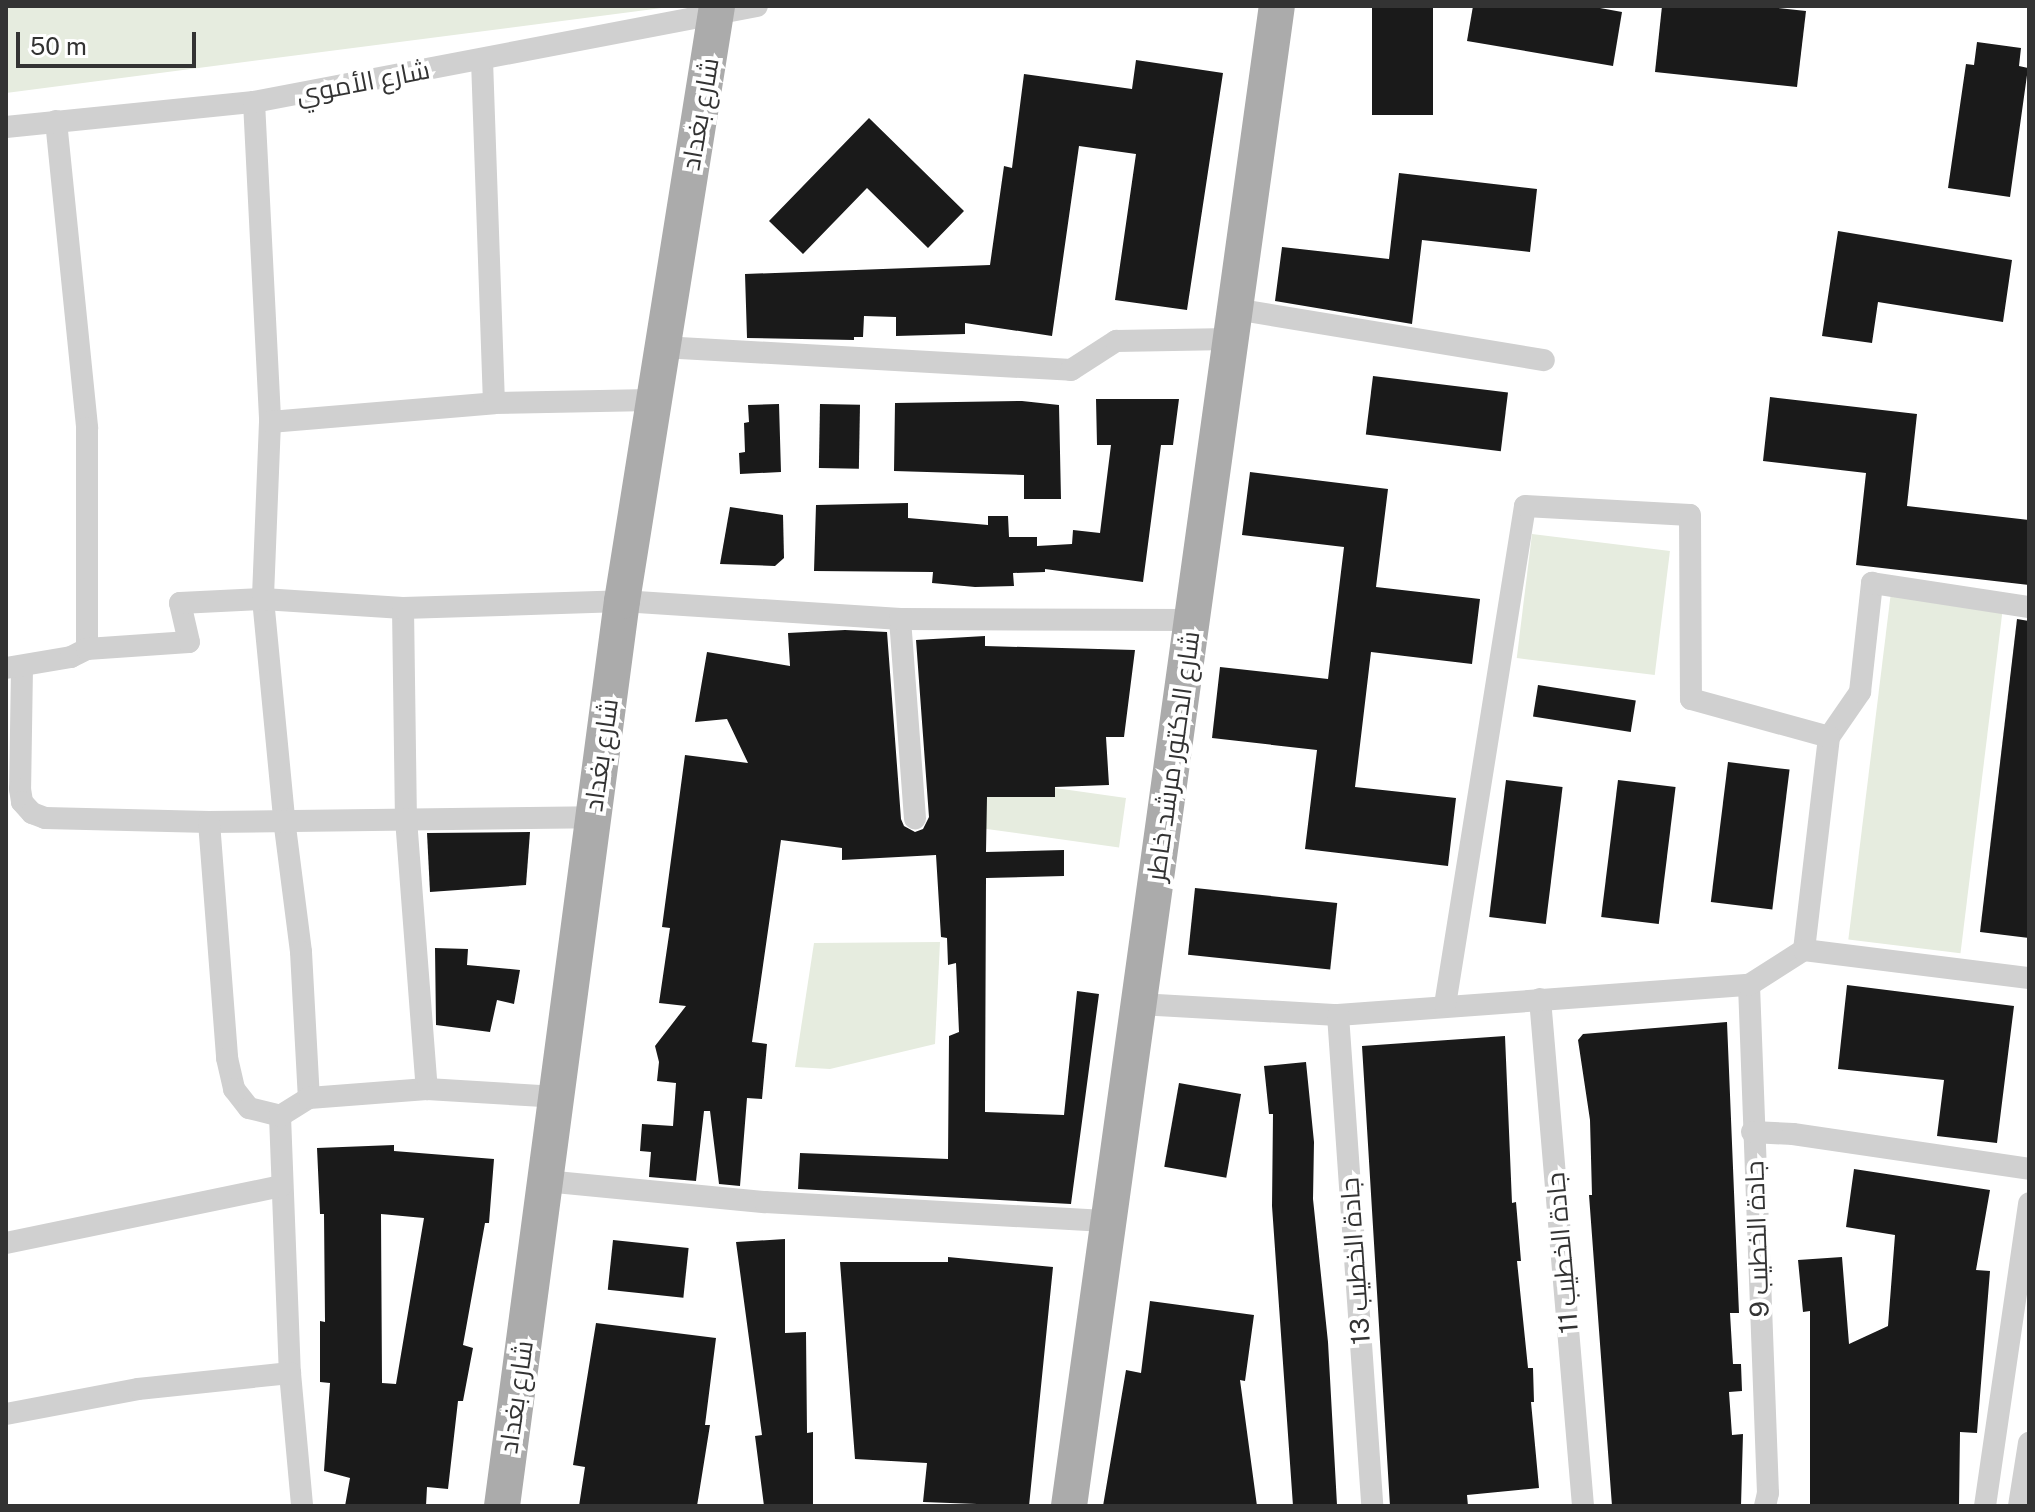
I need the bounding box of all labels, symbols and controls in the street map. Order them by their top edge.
scale bar [20,16,200,66]
text: 50 m [30,32,87,60]
street label: شارع الأموي [294,54,432,110]
street label: شارع بغداد [675,55,725,173]
street label: شارع الدكتور مرشد خاطر [1140,629,1206,883]
street label: شارع بغداد [578,697,624,813]
street label: جادة الخطيب 9 [1739,1160,1775,1318]
street label: جادة الخطيب 11 [1539,1171,1585,1335]
street label: جادة الخطيب 13 [1334,1176,1376,1346]
street label: شارع بغداد [493,1339,539,1455]

